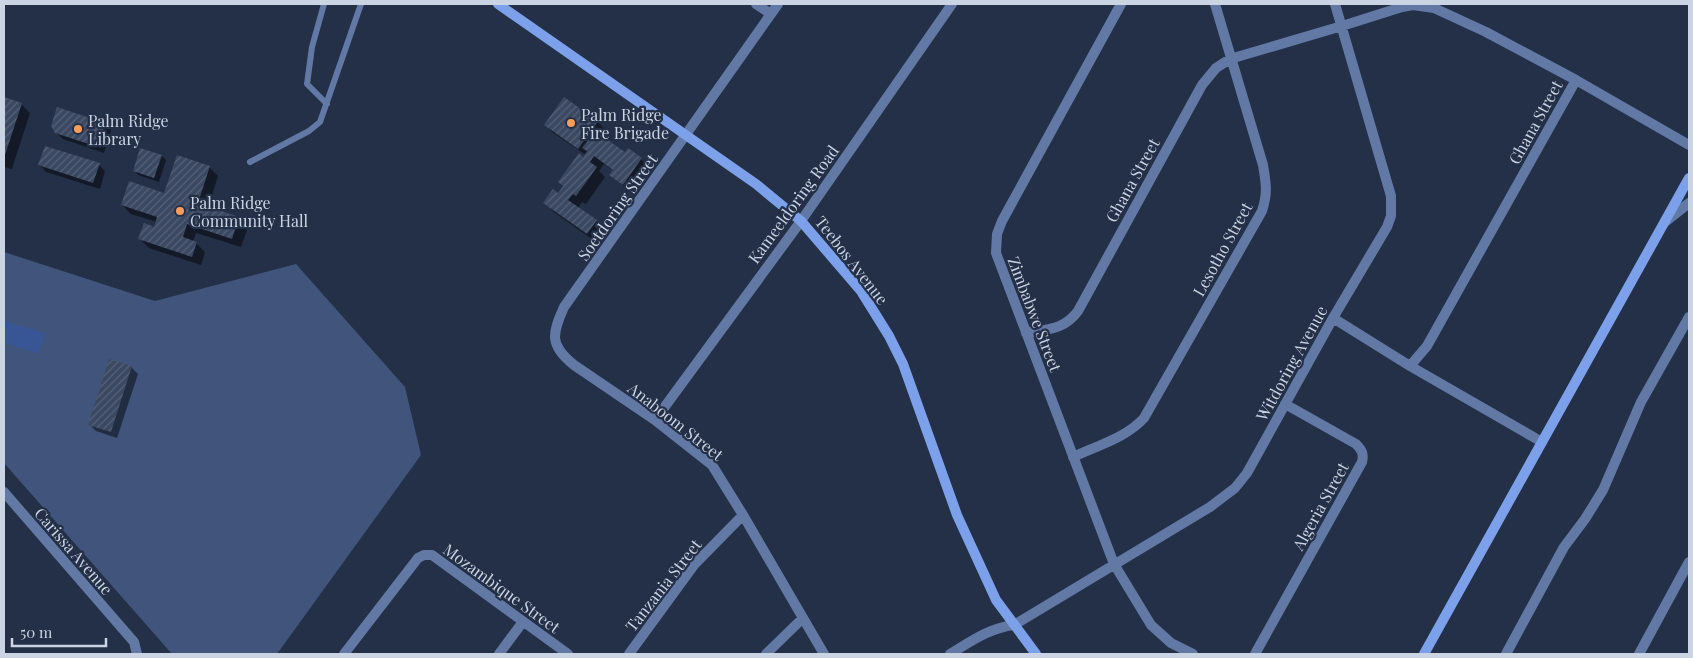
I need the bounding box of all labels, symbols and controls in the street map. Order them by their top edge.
street label: Ghana Street [1503,76,1567,168]
place label: Palm Ridge Fire Brigade [581,104,669,143]
place label: Palm Ridge Library [88,110,169,149]
marker: Palm Ridge Fire Brigade [565,117,577,129]
marker: Palm Ridge Library [72,123,84,135]
street label: Ghana Street [1100,134,1164,226]
street label: Kameeldoring Road [743,141,843,267]
street label: Soetdoring Street [572,149,662,265]
place label: Palm Ridge Community Hall [190,192,309,231]
street label: Lesotho Street [1188,198,1257,300]
marker: Palm Ridge Community Hall [174,205,186,217]
street label: Teebos Avenue [811,212,893,308]
street label: Zimbabwe Street [1003,254,1067,375]
street label: Witdoring Avenue [1250,302,1331,425]
street label: Anaboom Street [623,377,728,465]
street label: Algeria Street [1287,458,1353,555]
street label: Carissa Avenue [30,503,118,599]
street label: Tanzania Street [620,534,706,636]
street label: Mozambique Street [440,539,565,638]
scale bar [12,616,106,648]
text: 50 m [20,622,53,642]

